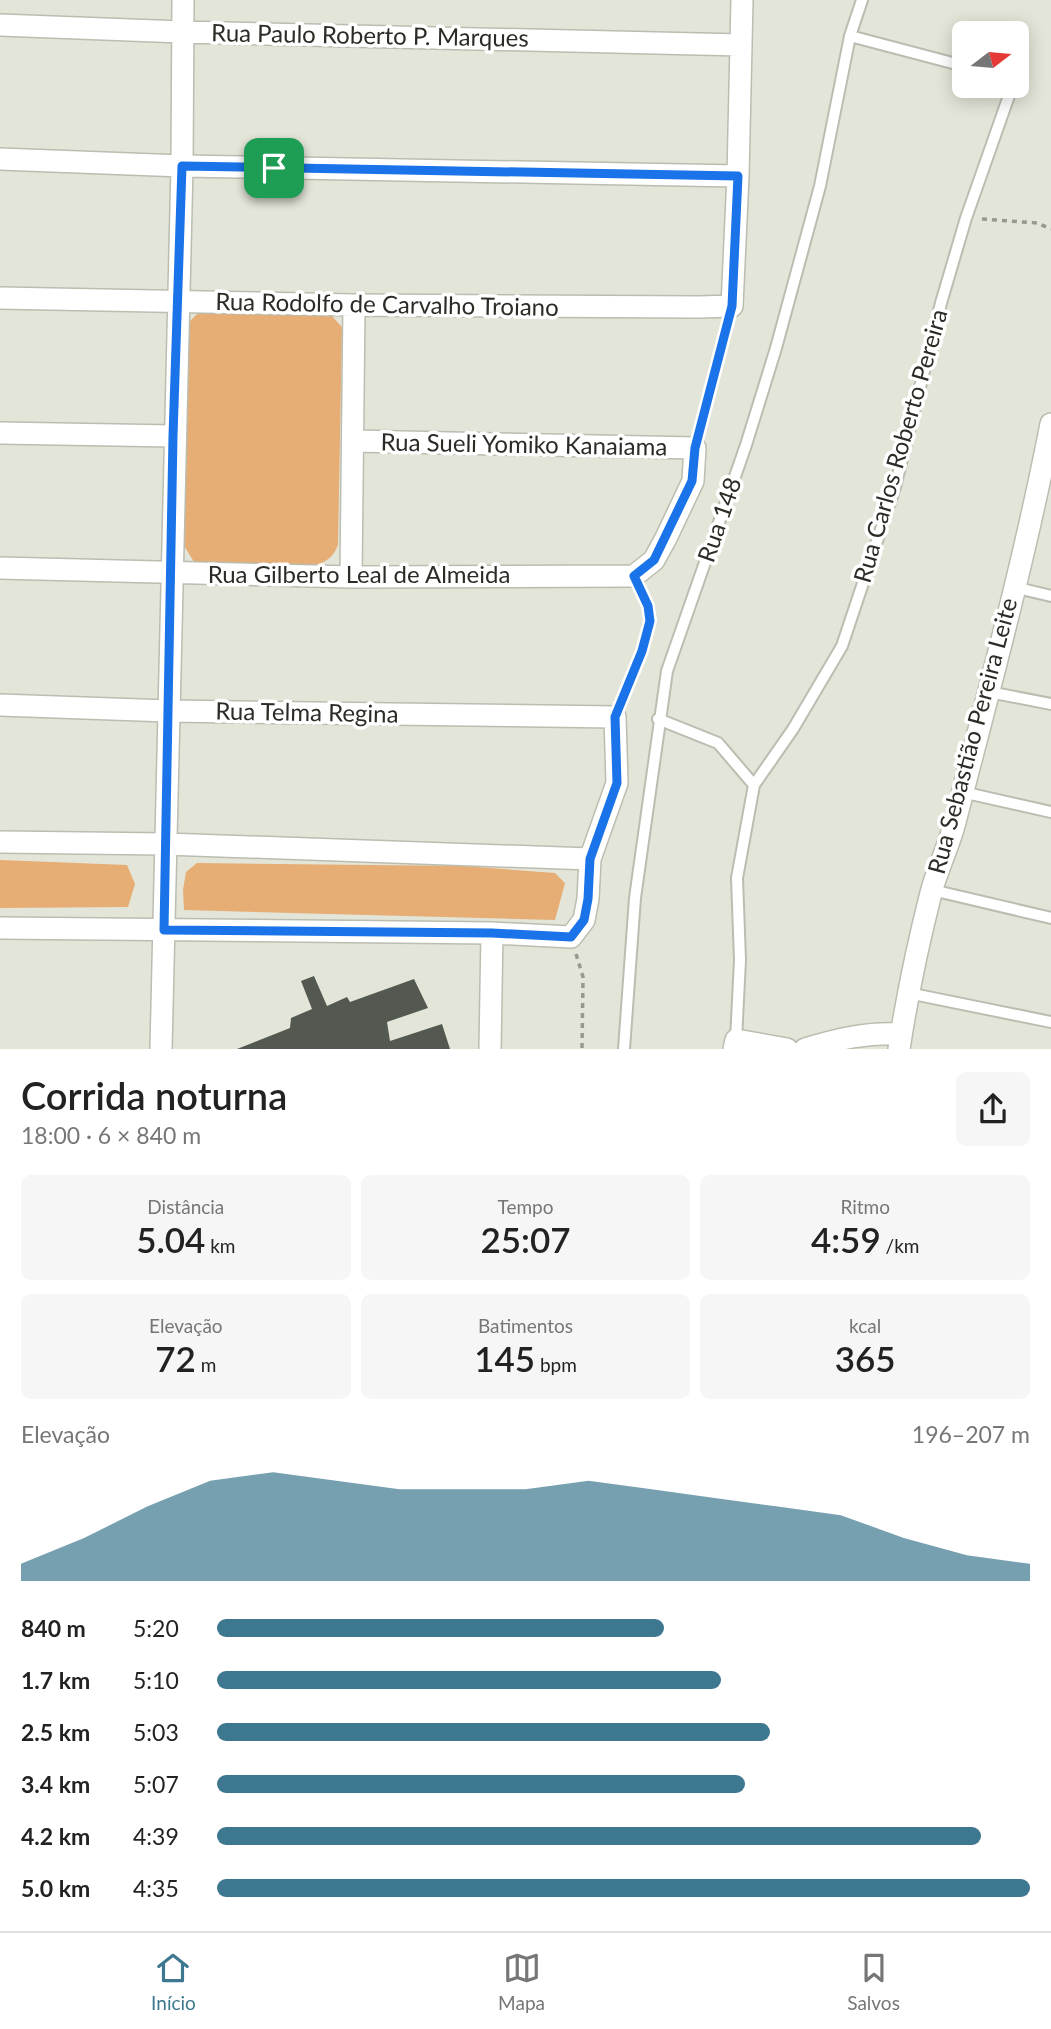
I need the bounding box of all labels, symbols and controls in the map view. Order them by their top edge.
street label: Rua Paulo Roberto P. Marques [211,17,529,52]
north arrow [952,21,1029,98]
map controls [952,21,1029,98]
pin [244,138,304,198]
icon: arrive [255,149,293,187]
street label: Rua Rodolfo de Carvalho Troiano [215,286,559,321]
street label: Rua Carlos Roberto Pereira [847,306,953,586]
street label: Rua Sueli Yomiko Kanaiama [380,427,668,460]
street label: Rua 148 [691,473,747,566]
street label: Rua Gilberto Leal de Almeida [208,559,510,588]
street label: Rua Sebastião Pereira Leite [921,594,1022,877]
street label: Rua Telma Regina [215,695,399,728]
text: Corrida noturna [21,1072,287,1118]
button: share [956,1072,1030,1146]
text: 18:00 · 6 × 840 m [21,1121,201,1149]
text: Distância [147,1195,224,1218]
text: Tempo [498,1195,553,1218]
text: Ritmo [840,1195,890,1218]
text: 5.04 [136,1218,205,1260]
text: 25:07 [480,1218,571,1260]
text: 4:59 [811,1218,881,1260]
text: km [205,1234,236,1257]
text: /km [881,1234,919,1257]
text: Elevação [149,1314,223,1337]
text: Batimentos [478,1314,573,1337]
text: kcal [849,1314,881,1337]
text: 72 [155,1337,196,1379]
text: 145 [474,1337,535,1379]
text: 365 [835,1337,896,1379]
text: m [196,1353,216,1376]
text: bpm [535,1353,577,1376]
text: Elevação [21,1420,110,1448]
text: 196–207 m [912,1420,1030,1448]
text: 840 m [21,1614,86,1642]
text: 5:20 [133,1614,179,1642]
text: 1.7 km [21,1666,90,1694]
text: 5:10 [133,1666,179,1694]
text: 2.5 km [21,1718,90,1746]
text: 5:03 [133,1718,179,1746]
text: 3.4 km [21,1770,90,1798]
text: 5:07 [133,1770,179,1798]
text: 4.2 km [21,1822,90,1850]
text: 4:39 [133,1822,179,1850]
text: 5.0 km [21,1874,90,1902]
text: 4:35 [133,1874,179,1902]
tab: Início [151,1949,196,2014]
tab: Mapa [498,1949,545,2014]
tab: Salvos [847,1949,900,2014]

